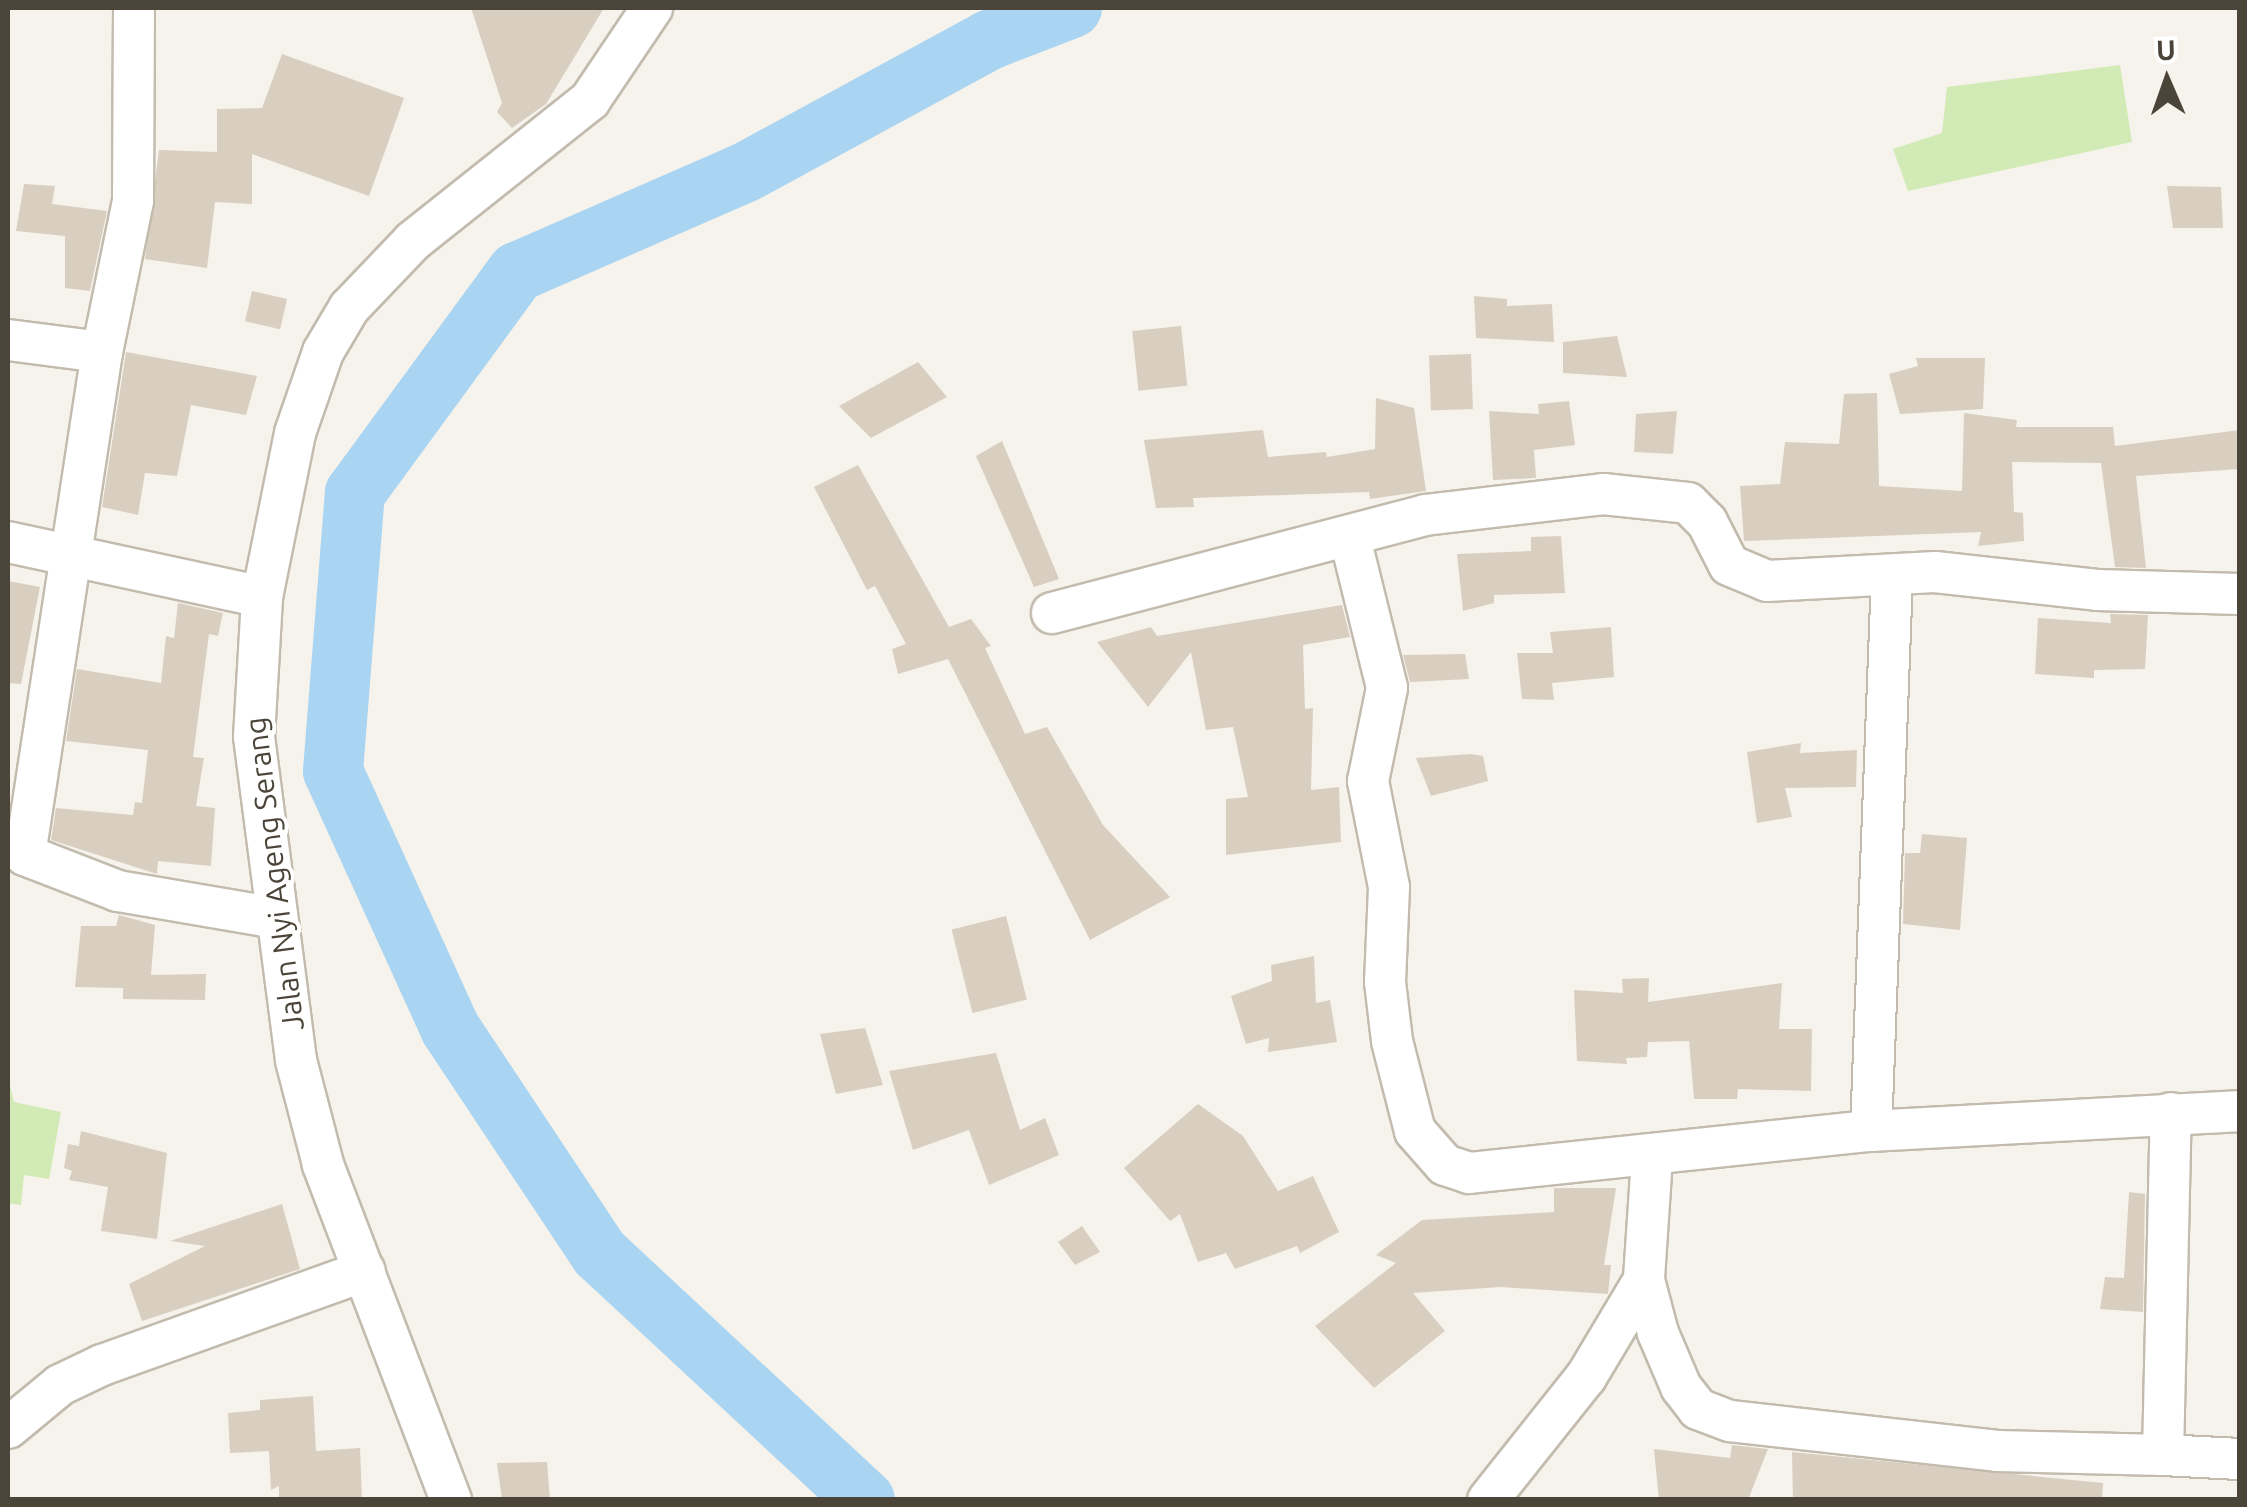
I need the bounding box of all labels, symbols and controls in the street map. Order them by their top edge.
north arrow [2117,30,2217,130]
text: U [2156,34,2176,65]
street label: Jalan Nyi Ageng Serang [237,715,311,1033]

